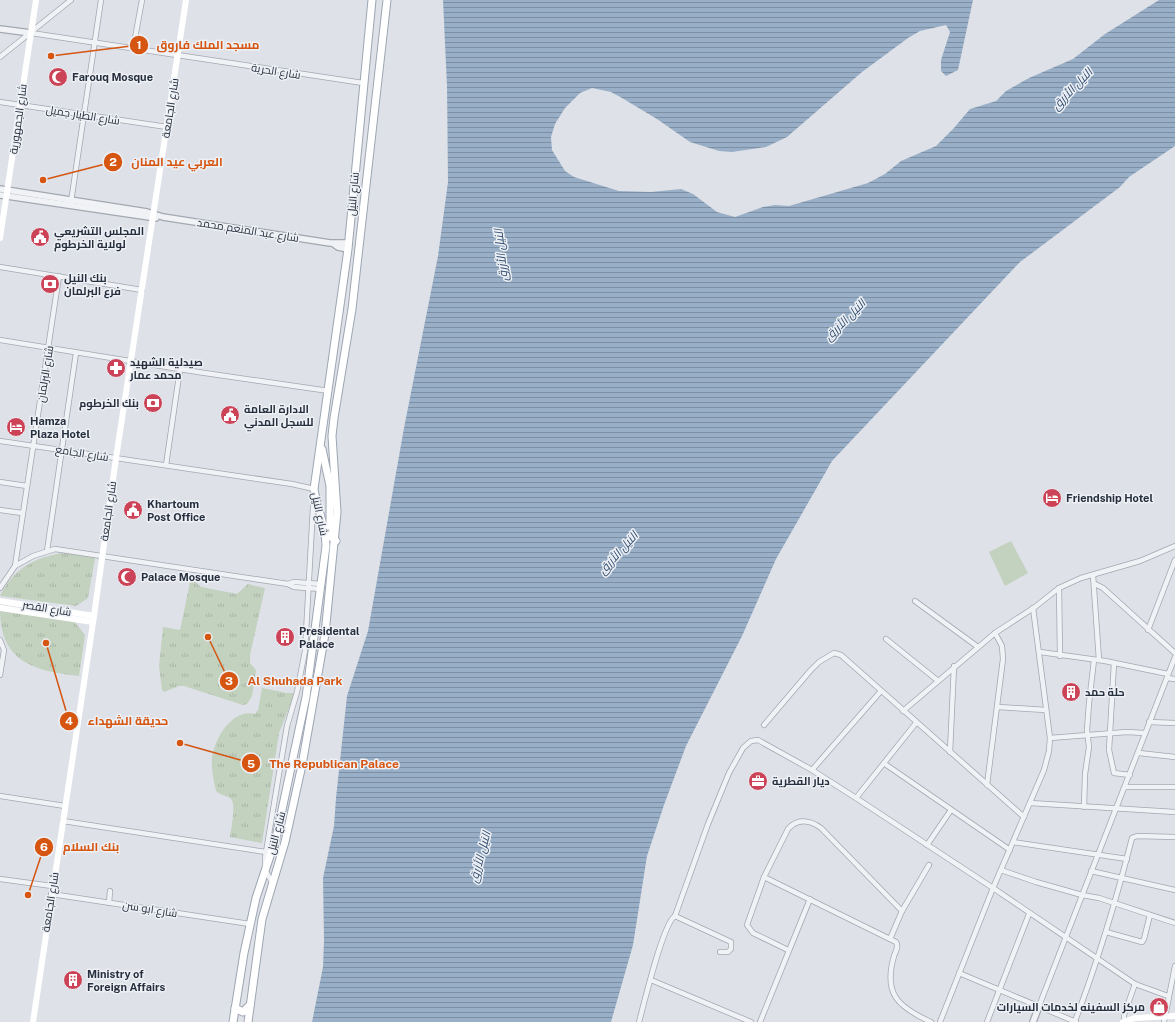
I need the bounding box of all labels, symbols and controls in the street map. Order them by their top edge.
callout: مسجد الملك فاروق [129,33,268,57]
text: 1 [136,38,142,52]
text: مسجد الملك فاروق [157,38,260,53]
street label: شارع الحرية [250,61,302,83]
water label: النيل الأزرق [1049,64,1097,113]
mosque icon: Farouq Mosque [47,66,69,88]
place label: Farouq Mosque [72,71,153,83]
street label: شارع الجامعة [159,77,183,139]
street label: شارع الجمهورية [7,83,31,155]
street label: شارع الطيار جميل [45,103,121,129]
callout: العربي عيد المنان [103,150,231,174]
text: 2 [109,155,117,169]
text: العربي عيد المنان [131,155,223,172]
street label: شارع النيل [345,171,363,217]
street label: شارع عبد المنعم محمد [196,216,300,246]
place label: المجلس التشريعي لولاية الخرطوم [54,225,144,252]
public building icon: المجلس التشريعي لولاية الخرطوم [29,226,51,248]
water label: النيل الأزرق [491,226,512,282]
place label: بنك النيل فرع البرلمان [64,272,121,299]
bank icon: بنك النيل فرع البرلمان [39,273,61,295]
water label: النيل الأزرق [821,295,870,344]
street label: شارع البرلمان [35,345,57,404]
place label: صيدلية الشهيد محمد عمار [129,356,203,382]
pharmacy icon: صيدلية الشهيد محمد عمار [105,357,127,379]
bank icon: بنك الخرطوم [142,392,164,414]
place label: بنك الخرطوم [79,397,139,411]
place label: الادارة العامة للسجل المدني [244,403,314,432]
public building icon: الادارة العامة للسجل المدني [219,404,241,426]
place label: Hamza Plaza Hotel [30,415,90,440]
hotel icon: Hamza Plaza Hotel [5,416,27,438]
street label: شارع الجامع [54,443,110,465]
street label: شارع الجامعة [98,480,120,542]
hotel icon: Friendship Hotel [1041,487,1063,509]
street label: شارع النيل [308,491,330,537]
place label: Friendship Hotel [1066,492,1153,504]
place label: Khartoum Post Office [147,498,205,523]
public building icon: Khartoum Post Office [122,499,144,521]
water label: النيل الأزرق [595,527,643,578]
mosque icon: Palace Mosque [116,566,138,588]
place label: Palace Mosque [141,571,220,583]
street label: شارع القصر [20,598,72,620]
place label: Presidental Palace [299,625,360,650]
building icon: Presidental Palace [274,626,296,648]
callout: Al Shuhada Park [219,669,350,693]
text: 3 [225,674,233,688]
text: Al Shuhada Park [248,674,343,688]
building icon: حلة حمد [1060,681,1082,703]
place label: حلة حمد [1085,686,1125,698]
callout: حديقة الشهداء [59,709,176,733]
text: 4 [65,714,73,728]
text: حديقة الشهداء [88,714,168,729]
callout: The Republican Palace [241,751,406,775]
text: 5 [247,757,255,771]
text: The Republican Palace [269,757,399,771]
office icon: ديار القطرية [747,770,769,792]
place label: ديار القطرية [772,775,830,788]
street label: شارع النيل [264,810,289,856]
water label: النيل الأزرق [466,828,495,884]
callout: بنك السلام [34,835,127,859]
text: 6 [40,840,48,854]
text: بنك السلام [63,840,119,855]
street label: شارع الجامعة [39,871,63,933]
street label: شارع ابو سن [121,899,178,921]
place label: Ministry of Foreign Affairs [87,968,166,993]
building icon: Ministry of Foreign Affairs [62,969,84,991]
shop icon: مركز السفينه لخدمات السيارات [1148,996,1170,1018]
place label: مركز السفينه لخدمات السيارات [997,1001,1145,1014]

